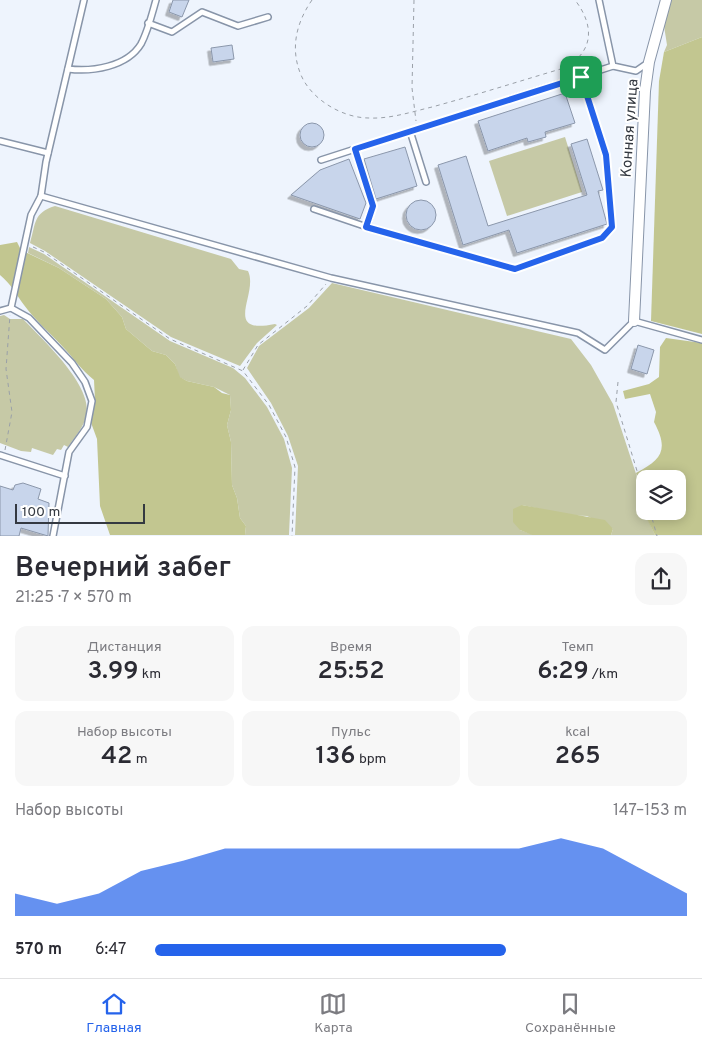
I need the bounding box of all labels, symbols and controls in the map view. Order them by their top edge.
pin [560,56,602,98]
icon: arrive [567,63,595,91]
street label: Конная улица [618,78,643,178]
map controls [636,470,686,520]
button: layers [636,470,686,520]
scale bar [15,500,145,524]
text: 100 m [22,504,60,521]
text: Вечерний забег [15,551,231,587]
button: share [635,553,687,605]
text: 21:25 · 7 × 570 m [15,588,132,608]
text: Дистанция [87,639,162,656]
text: Время [330,639,372,656]
text: Темп [562,639,594,656]
text: 3.99 [88,656,138,688]
text: 25:52 [317,656,385,688]
text: 6:29 [537,656,589,688]
text: km [138,666,161,683]
text: /km [589,666,618,683]
text: Набор высоты [77,724,172,741]
text: Пульс [331,724,371,741]
text: kcal [565,724,590,741]
text: 42 [101,741,132,773]
text: 136 [316,741,356,773]
text: 265 [555,741,601,773]
text: m [132,751,148,768]
text: bpm [356,751,386,768]
text: Набор высоты [15,801,123,821]
text: 147–153 m [613,801,687,821]
text: 570 m [15,940,62,960]
text: 6:47 [95,940,126,960]
tab: Главная [86,990,142,1037]
tab: Карта [314,990,353,1037]
tab: Сохранённые [525,990,616,1037]

